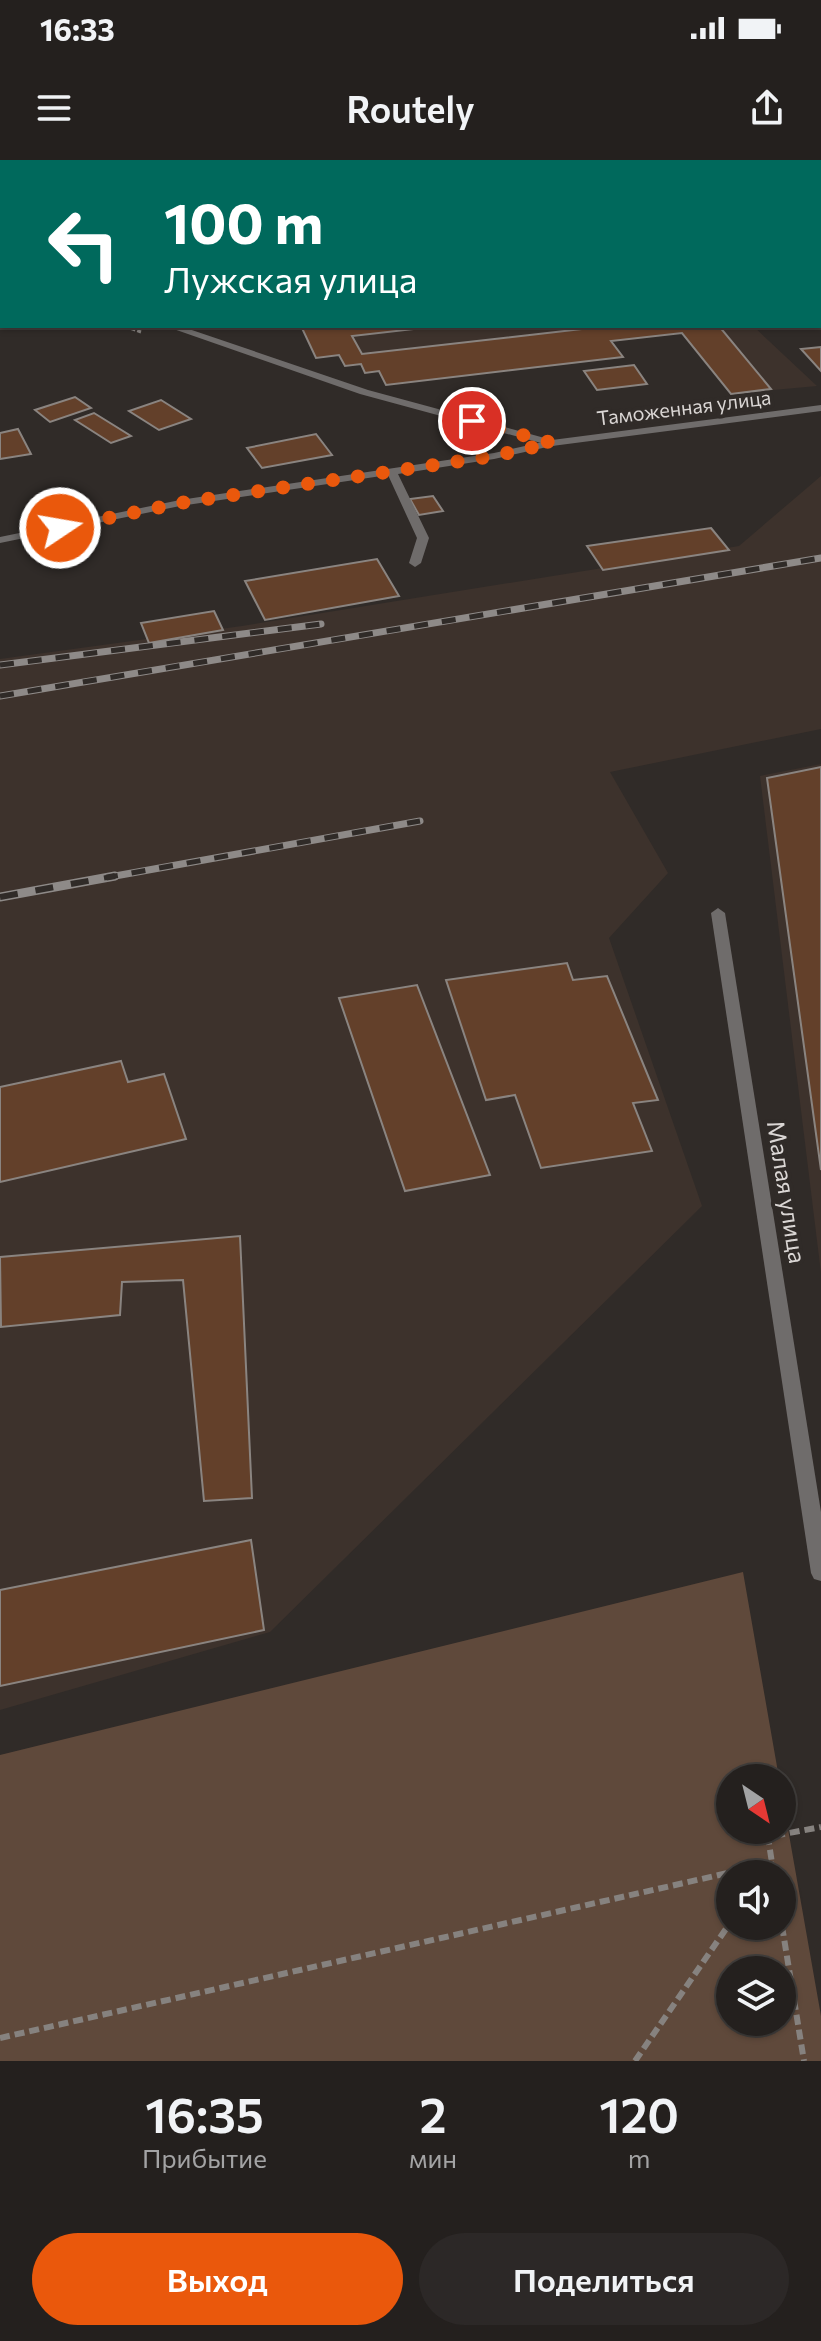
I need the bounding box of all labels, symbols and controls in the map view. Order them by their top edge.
text: 16:33 [40,10,115,47]
icon: menu [32,86,76,130]
text: Routely [346,86,475,130]
icon: share [745,86,789,130]
text: 100 m [164,187,323,256]
icon: left [32,192,136,296]
text: Лужская улица [164,256,417,300]
street label: Таможенная улица [595,384,772,430]
pin [438,387,506,455]
icon: arrive [450,399,494,443]
position arrow [18,486,102,570]
street label: Малая улица [762,1118,813,1265]
north arrow [716,1764,796,1844]
map controls [716,1764,796,2036]
button: sound [716,1860,796,1940]
button: layers [716,1956,796,2036]
text: 16:35 [145,2084,264,2143]
text: 2 [420,2084,447,2143]
text: 120 [599,2084,679,2143]
text: Прибытие [142,2142,267,2173]
text: мин [409,2142,457,2173]
text: m [628,2142,650,2173]
button: Выход [32,2233,403,2325]
button: Поделиться [419,2233,789,2325]

